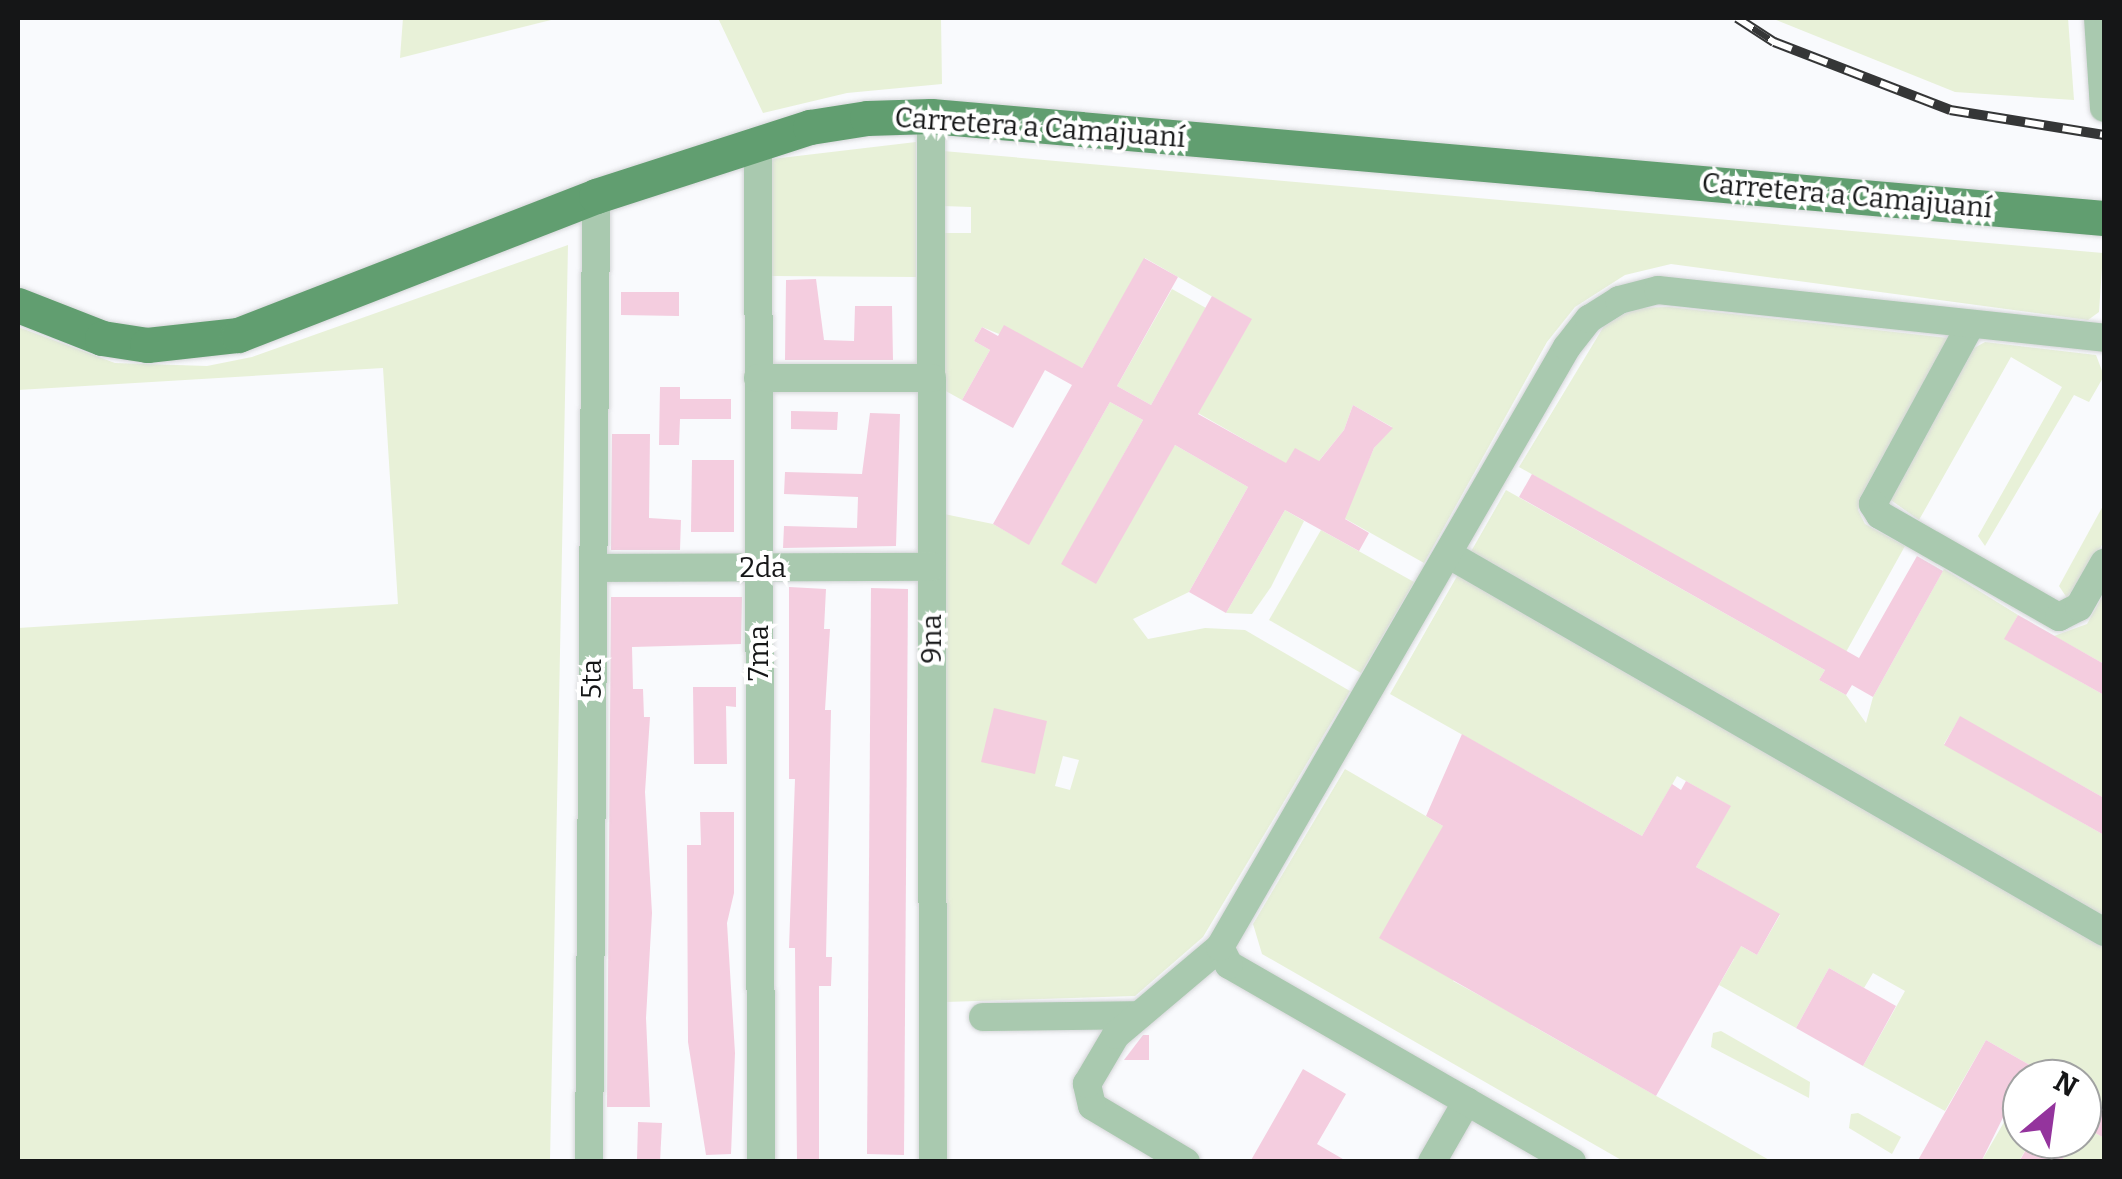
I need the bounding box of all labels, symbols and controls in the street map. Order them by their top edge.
street label: Carretera a Camajuaní [893,101,1187,155]
street label: Carretera a Camajuaní [1700,167,1994,225]
street label: 2da [740,551,786,585]
street label: 9na [915,614,949,664]
street label: 7ma [742,625,776,681]
street label: 5ta [575,659,609,699]
north arrow [2002,1059,2102,1159]
text: N [2048,1064,2083,1104]

